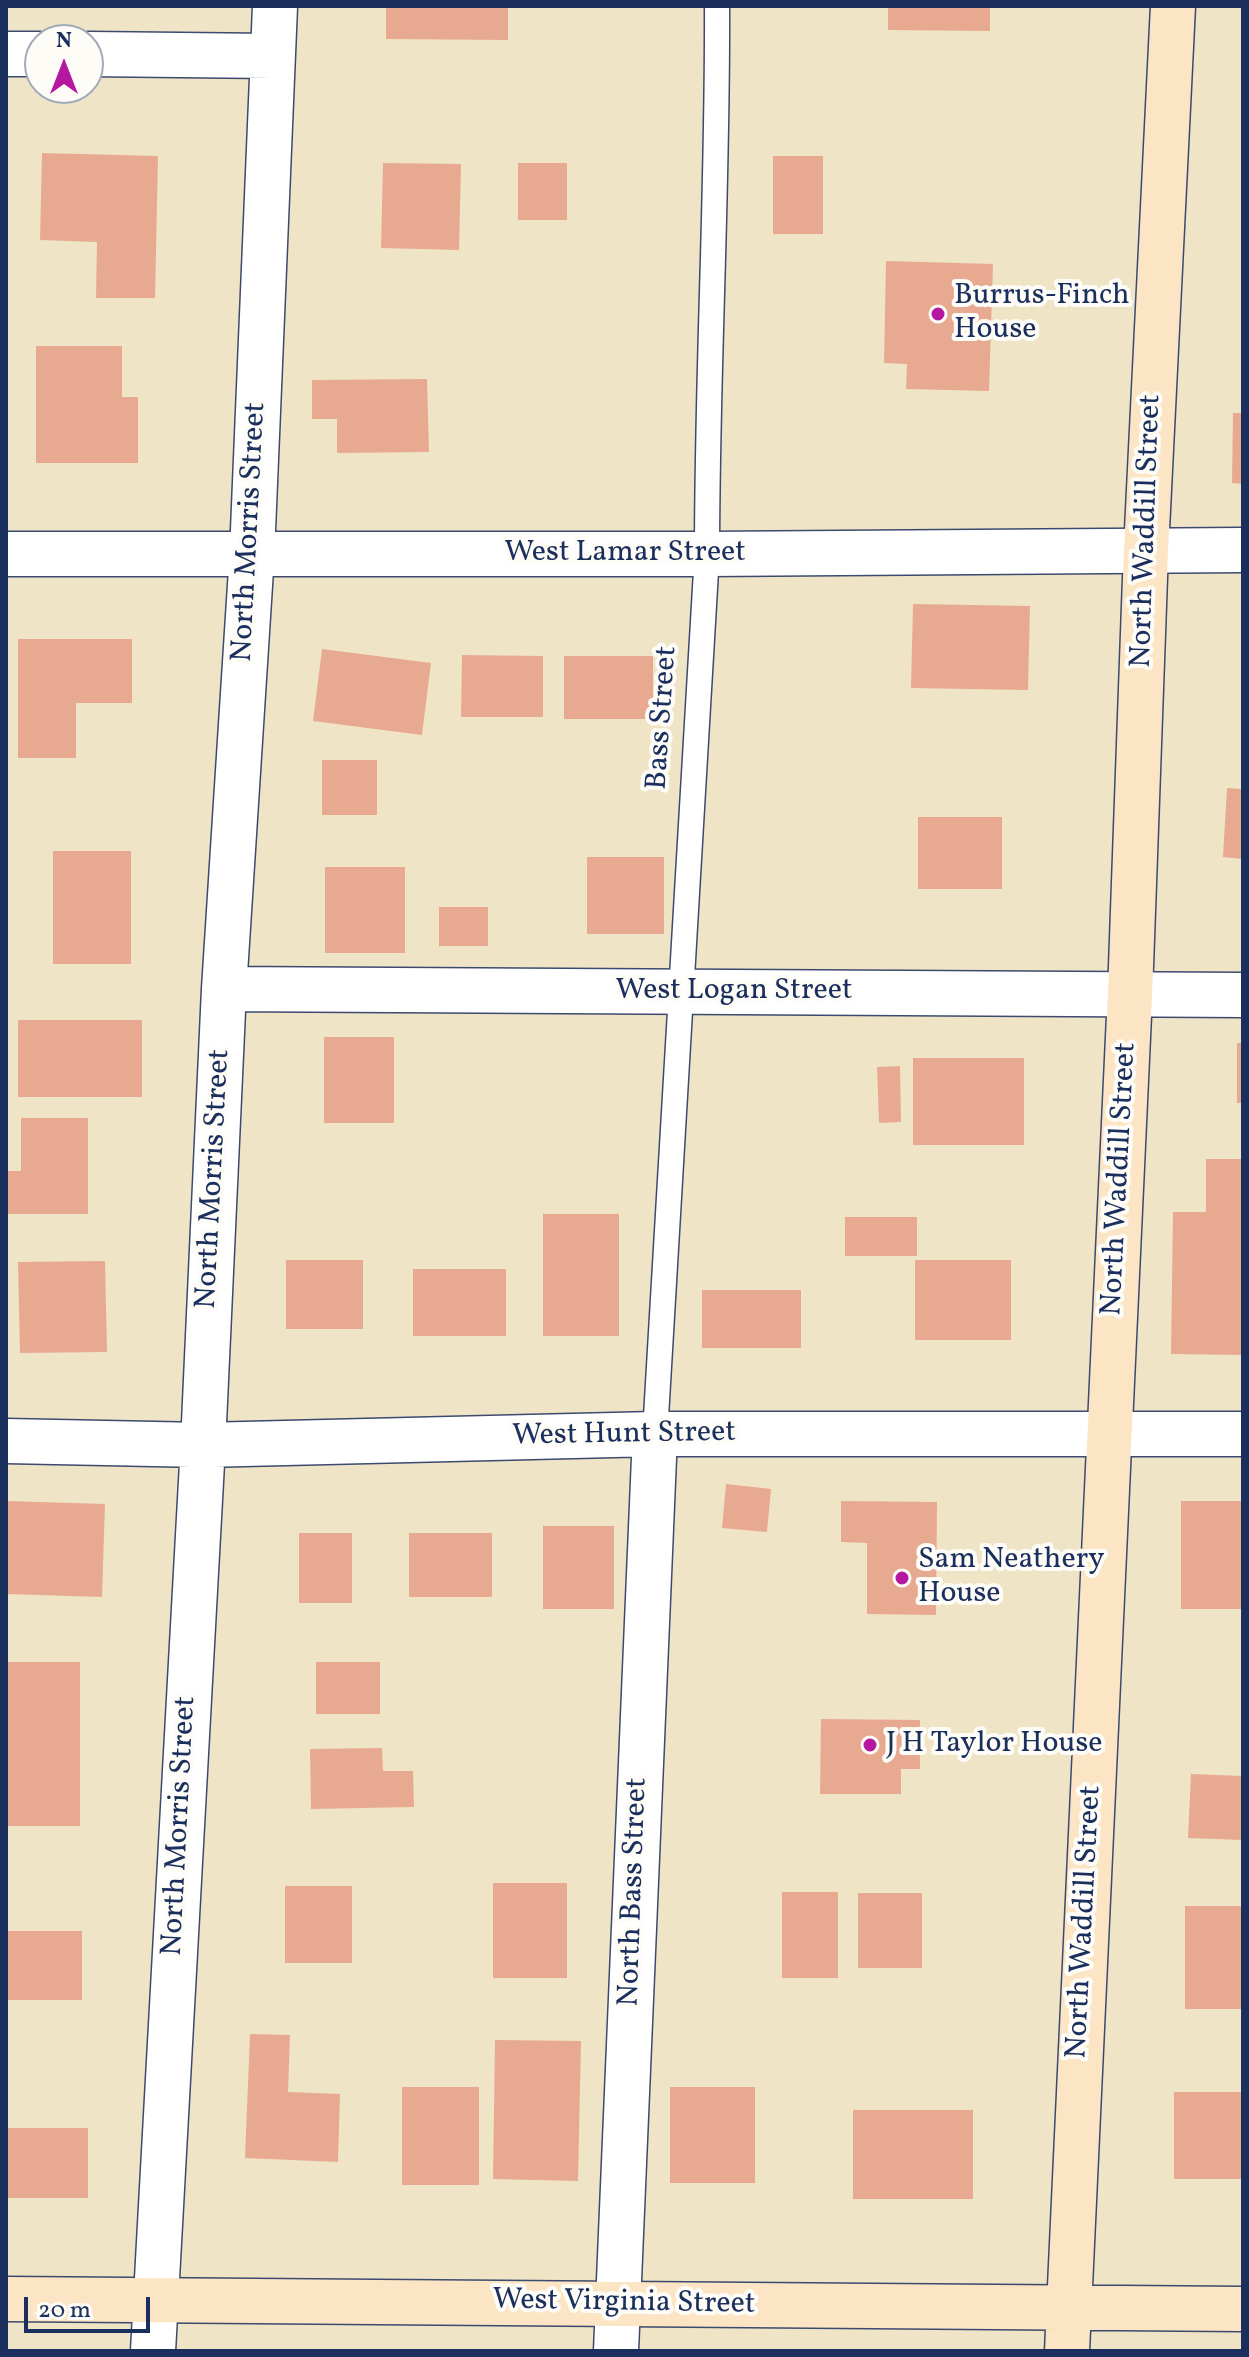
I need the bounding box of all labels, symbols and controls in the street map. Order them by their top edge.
north arrow [24,24,104,104]
text: N [56,26,72,57]
place label: Burrus-Finch House [954,279,1130,350]
marker: Burrus-Finch House [929,305,947,323]
street label: North Waddill Street [1125,394,1171,668]
street label: North Morris Street [226,401,276,663]
street label: West Lamar Street [504,536,746,572]
street label: Bass Street [641,645,687,791]
street label: West Logan Street [616,974,852,1010]
street label: North Waddill Street [1096,1041,1146,1317]
street label: North Morris Street [190,1048,240,1310]
street label: West Hunt Street [512,1416,736,1456]
place label: Sam Neathery House [918,1543,1104,1614]
marker: Sam Neathery House [893,1569,911,1587]
street label: North Morris Street [156,1695,206,1957]
place label: J H Taylor House [886,1727,1103,1763]
marker: J H Taylor House [861,1736,879,1754]
street label: North Bass Street [613,1777,657,2007]
street label: North Waddill Street [1061,1784,1111,2060]
scale bar [28,2281,154,2331]
street label: West Virginia Street [492,2284,756,2324]
text: 20 m [38,2294,91,2328]

